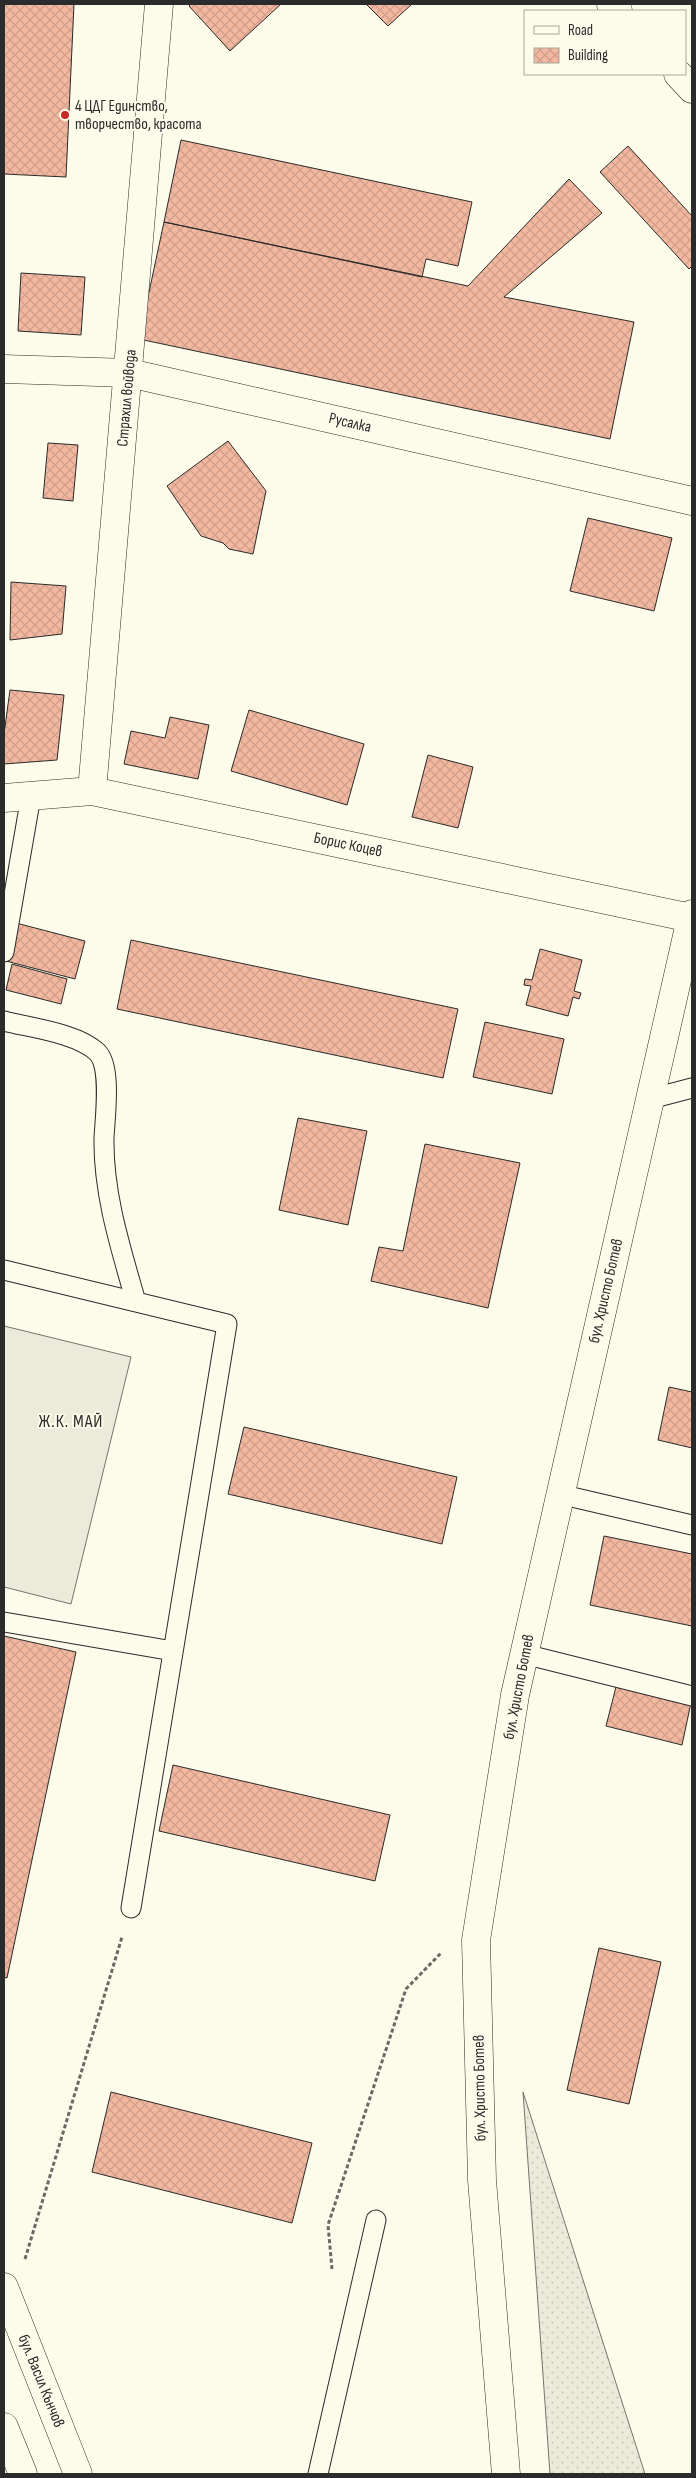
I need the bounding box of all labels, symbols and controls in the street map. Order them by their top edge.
legend [524,10,686,75]
text: Road [568,21,593,40]
text: Building [568,46,608,65]
place label: 4 ЦДГ Единство, творчество, красота [75,97,202,134]
marker: 4 ЦДГ Единство, творчество, красота [59,109,71,121]
street label: Страхил войвода [113,349,141,447]
street label: Русалка [327,409,373,437]
street label: Борис Коцев [312,828,384,862]
street label: бул. Христо Ботев [585,1237,627,1345]
district label: Ж.К. МАЙ [38,1411,104,1432]
street label: бул. Христо Ботев [499,1633,539,1741]
street label: бул. Христо Ботев [470,2035,490,2141]
street label: бул. Васил Кънчов [14,2332,68,2430]

